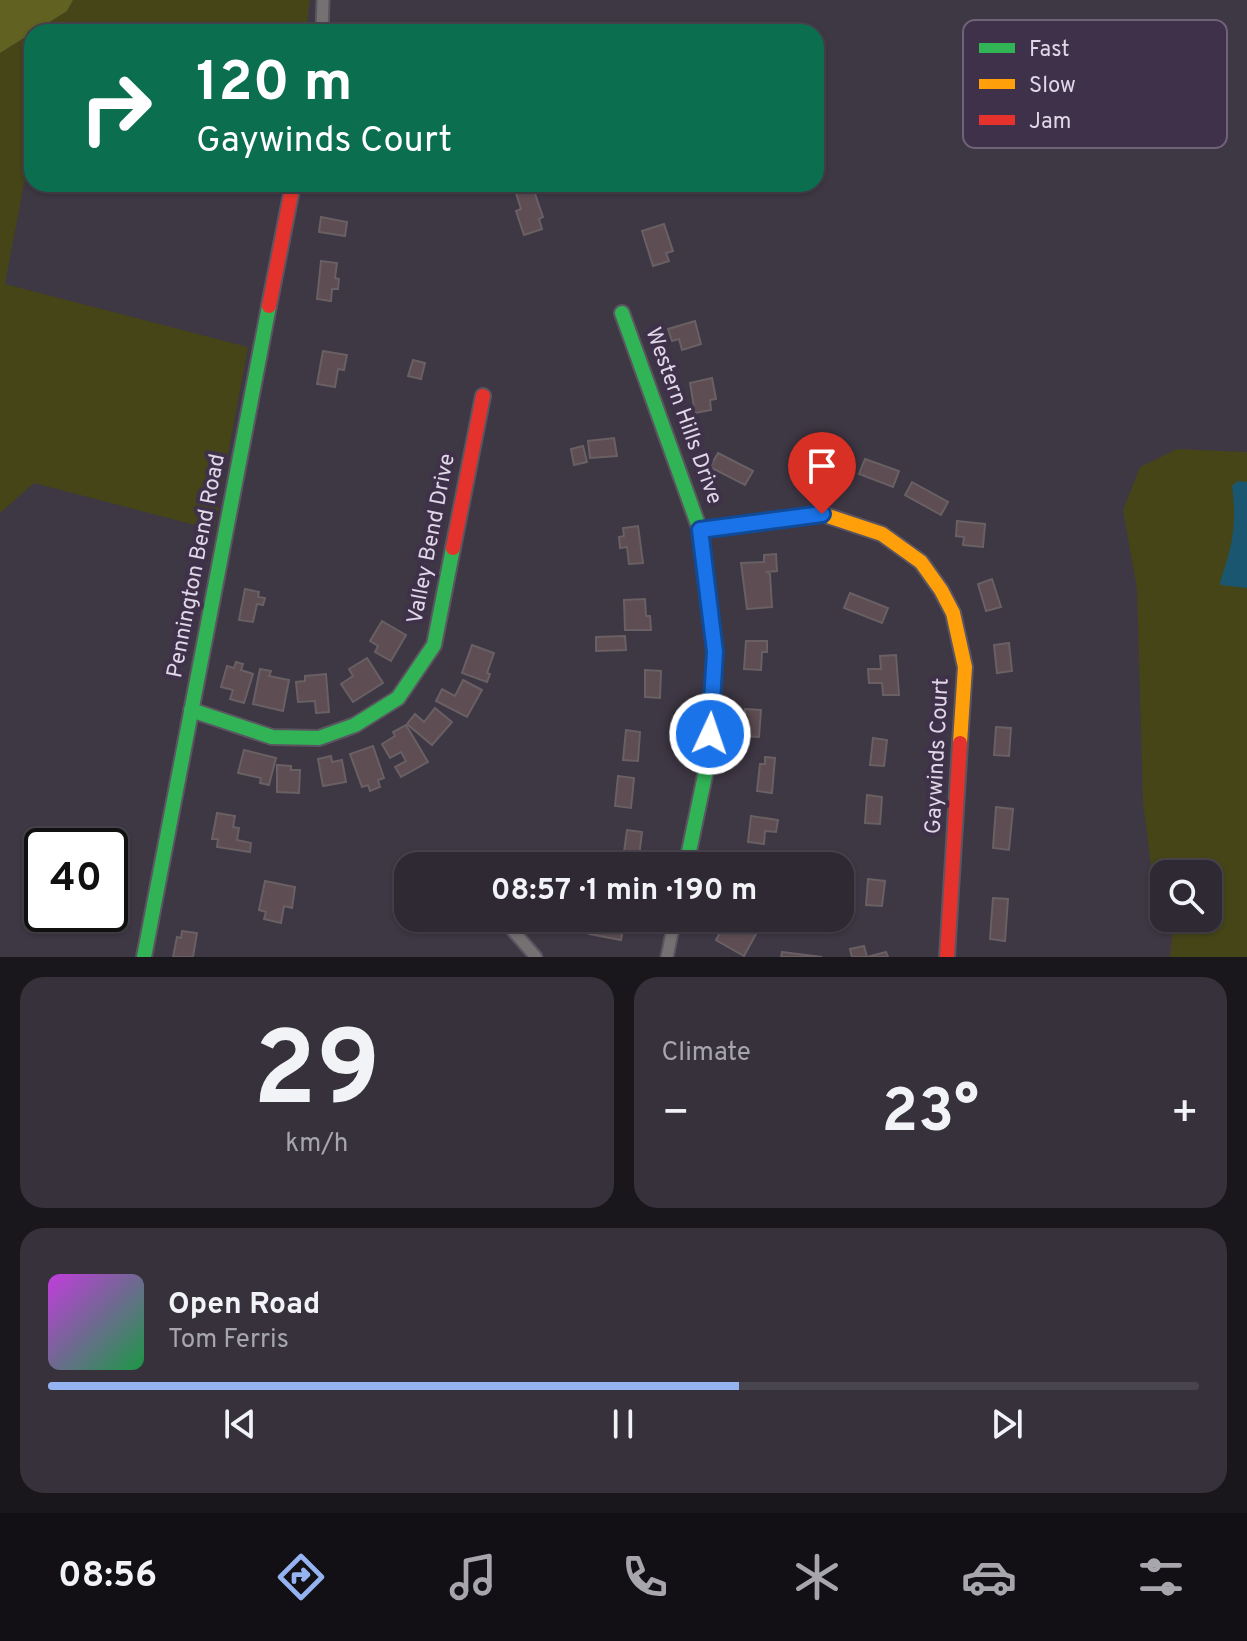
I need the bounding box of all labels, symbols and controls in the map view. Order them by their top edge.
legend [963,20,1227,148]
text: Fast [1029,37,1070,64]
text: 120 m [196,50,353,120]
icon: right [64,56,168,160]
text: Slow [1029,73,1076,100]
text: Jam [1029,109,1072,136]
text: Gaywinds Court [196,119,452,165]
street label: Western Hills Drive [639,324,727,508]
pin [788,432,856,514]
icon: arrive [800,444,844,488]
street label: Valley Bend Drive [402,451,462,627]
street label: Pennington Bend Road [162,452,232,680]
street label: Gaywinds Court [920,677,956,835]
position arrow [668,692,752,776]
speed limit sign: 40 [24,828,128,932]
map controls [1150,860,1222,932]
button: search [1150,860,1222,932]
text: 08:57 · 1 min · 190 m [491,873,757,910]
text: 29 [253,1010,381,1142]
text: Climate [662,1037,751,1070]
text: 23° [881,1077,979,1153]
text: − [662,1087,690,1143]
text: + [1171,1087,1199,1143]
text: km/h [285,1128,348,1161]
text: Open Road [168,1287,320,1324]
text: Tom Ferris [168,1324,289,1357]
icon: previous [218,1402,262,1446]
icon: pause [601,1402,645,1446]
icon: next [985,1402,1029,1446]
icon: directions [273,1549,329,1605]
icon: music [445,1549,501,1605]
icon: phone [617,1549,673,1605]
icon: climate [789,1549,845,1605]
icon: car [961,1549,1017,1605]
icon: filters [1133,1549,1189,1605]
text: 08:56 [58,1554,157,1600]

